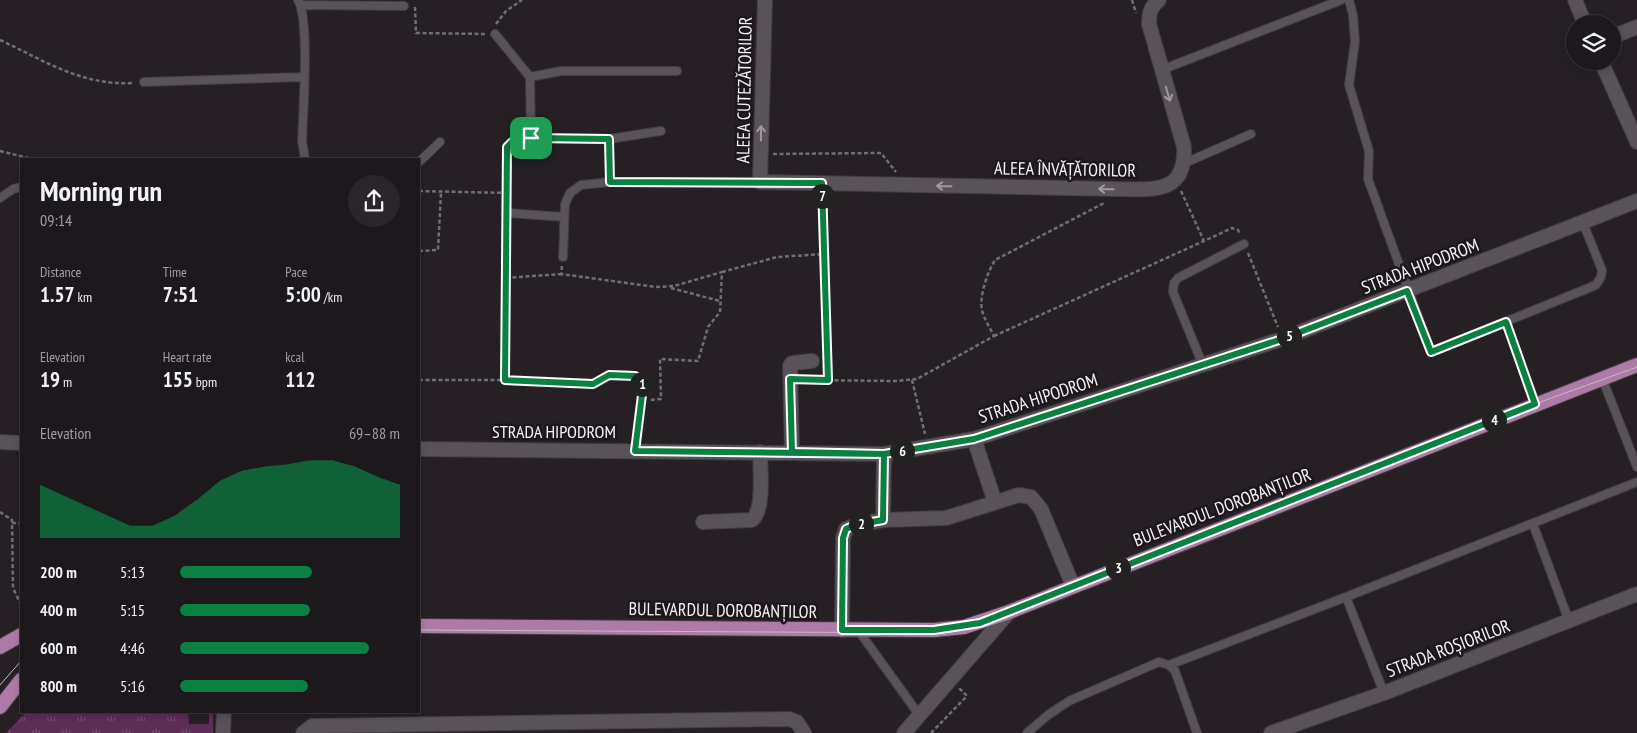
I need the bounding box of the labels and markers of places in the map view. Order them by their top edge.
pin [510,117,552,159]
pin: 7 [810,184,834,208]
pin: 5 [1276,324,1302,348]
pin: 1 [630,372,654,396]
pin: 4 [1482,408,1506,432]
pin: 6 [890,438,914,464]
pin: 2 [848,512,874,536]
pin: 3 [1106,556,1130,580]

